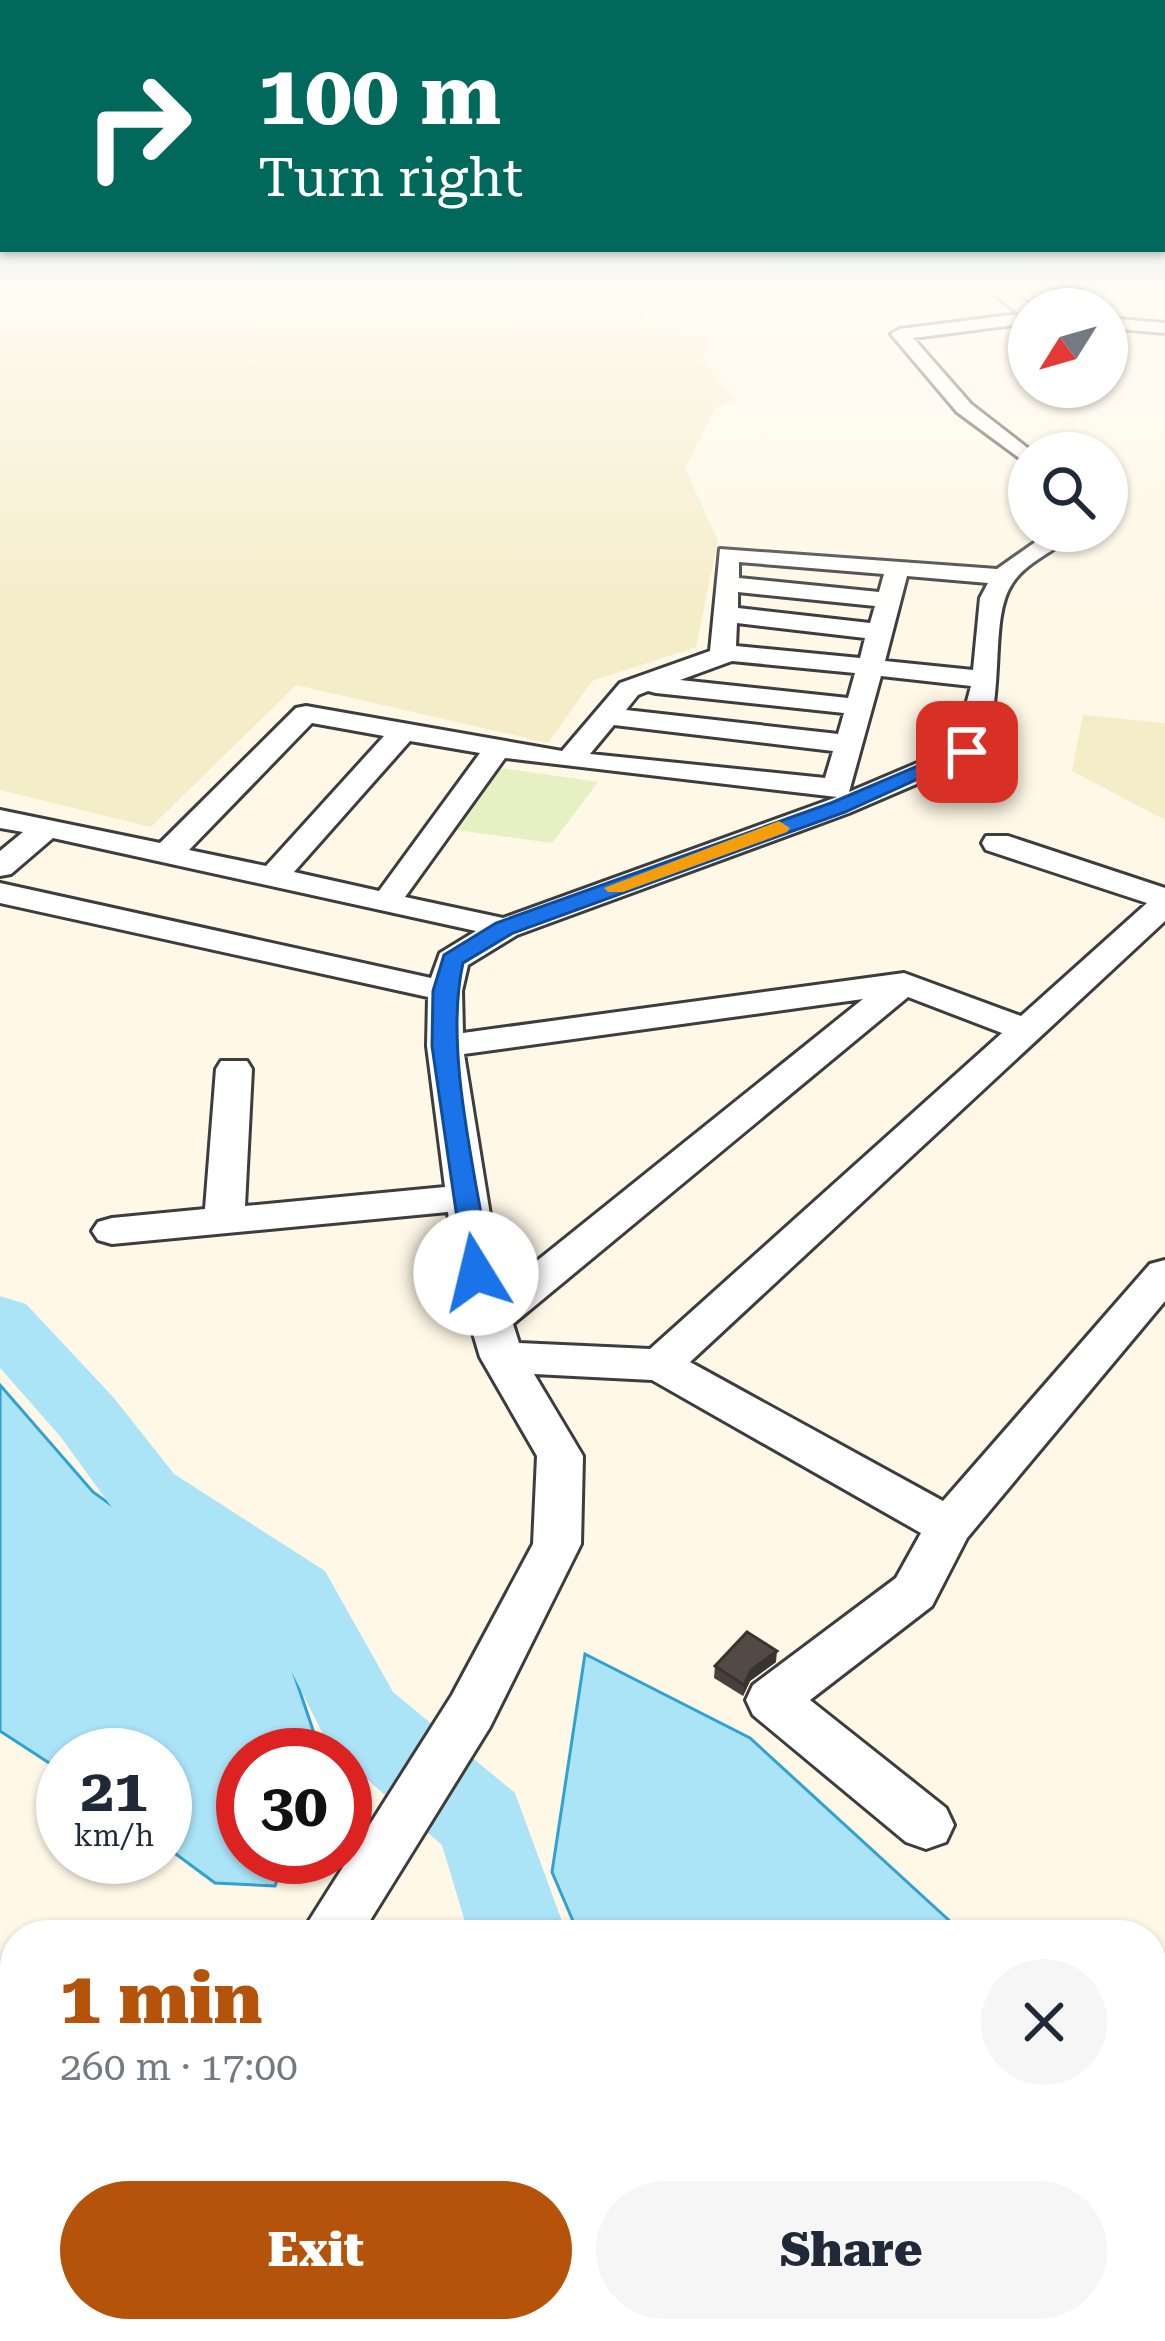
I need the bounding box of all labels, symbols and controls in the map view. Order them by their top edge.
text: 100 m [258,46,501,144]
icon: right [60,48,216,204]
text: Turn right [258,146,523,209]
north arrow [1008,288,1128,408]
map controls [1008,288,1128,552]
button: search [1008,432,1128,552]
pin [916,701,1018,803]
icon: arrive [934,719,1000,785]
position arrow [413,1210,539,1336]
speed limit sign: 30 [216,1728,372,1884]
text: 21 [80,1755,148,1826]
text: km/h [74,1818,154,1853]
text: 1 min [60,1956,262,2041]
button: close [981,1959,1107,2085]
text: 260 m · 17:00 [60,2044,298,2090]
button: Exit [60,2181,572,2319]
button: Share [596,2181,1107,2319]

